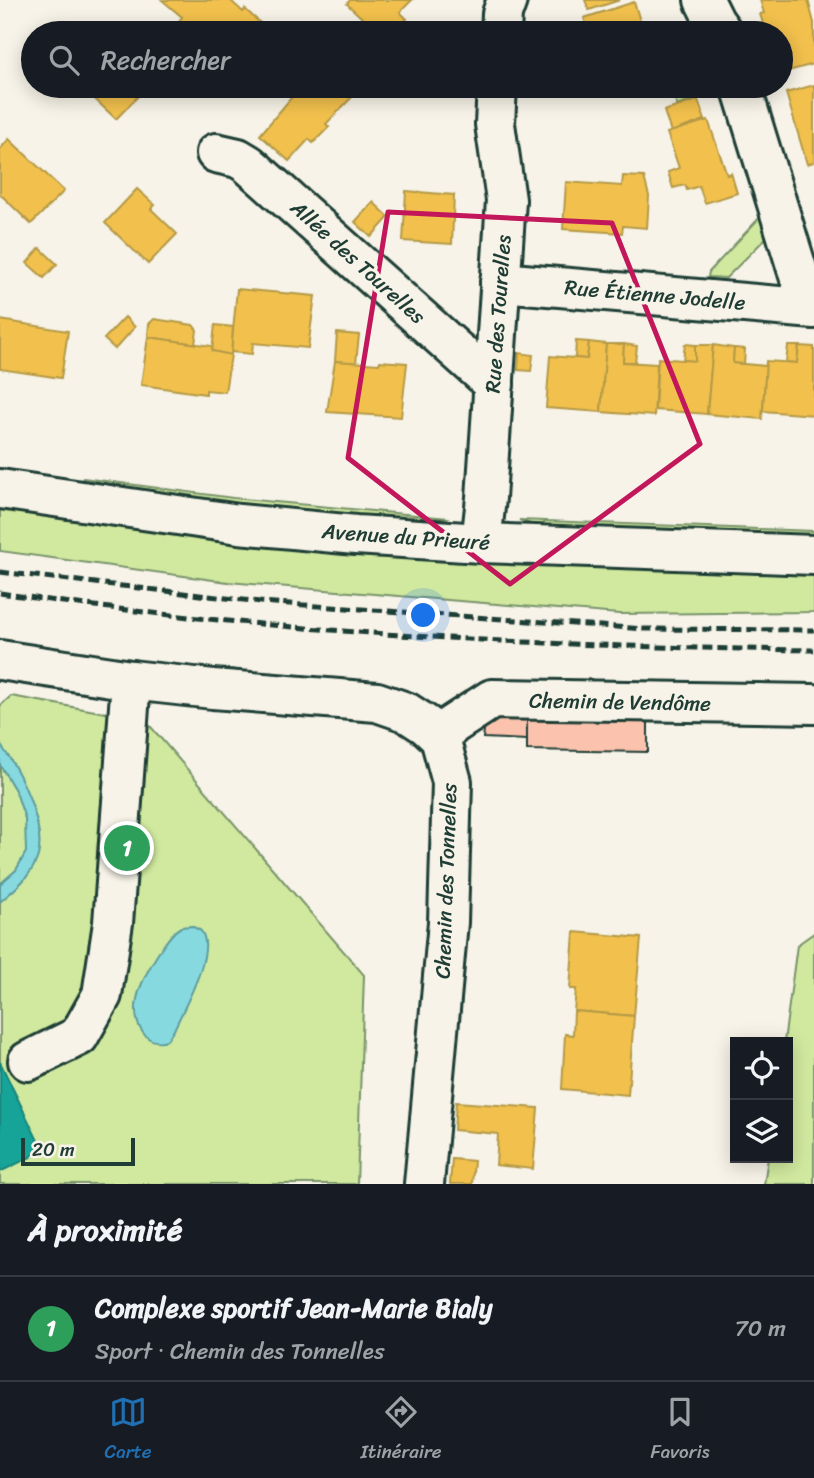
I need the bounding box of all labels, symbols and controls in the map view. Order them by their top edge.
search box [21,21,793,98]
text: Rechercher [101,37,231,83]
icon: search [45,41,83,79]
street label: Allée des Tourelles [280,190,435,334]
street label: Rue des Tourelles [474,233,523,394]
street label: Rue Étienne Jodelle [563,268,747,322]
street label: Avenue du Prieuré [320,512,491,562]
your location [406,598,440,632]
street label: Chemin de Vendôme [529,681,711,723]
street label: Chemin des Tonnelles [424,782,468,979]
pin: 1 [104,822,150,874]
map controls [730,1037,793,1163]
button: locate [730,1037,793,1100]
button: layers [730,1100,793,1163]
text: 20 m [32,1133,75,1166]
scale bar [21,1135,135,1167]
text: À proximité [28,1203,182,1257]
text: Complexe sportif Jean-Marie Bialy [95,1285,493,1331]
text: 1 [46,1308,56,1349]
text: 70 m [735,1308,786,1349]
text: Sport · Chemin des Tonnelles [95,1331,384,1372]
tab: Carte [104,1393,152,1468]
tab: Itinéraire [360,1393,442,1468]
tab: Favoris [650,1393,710,1468]

